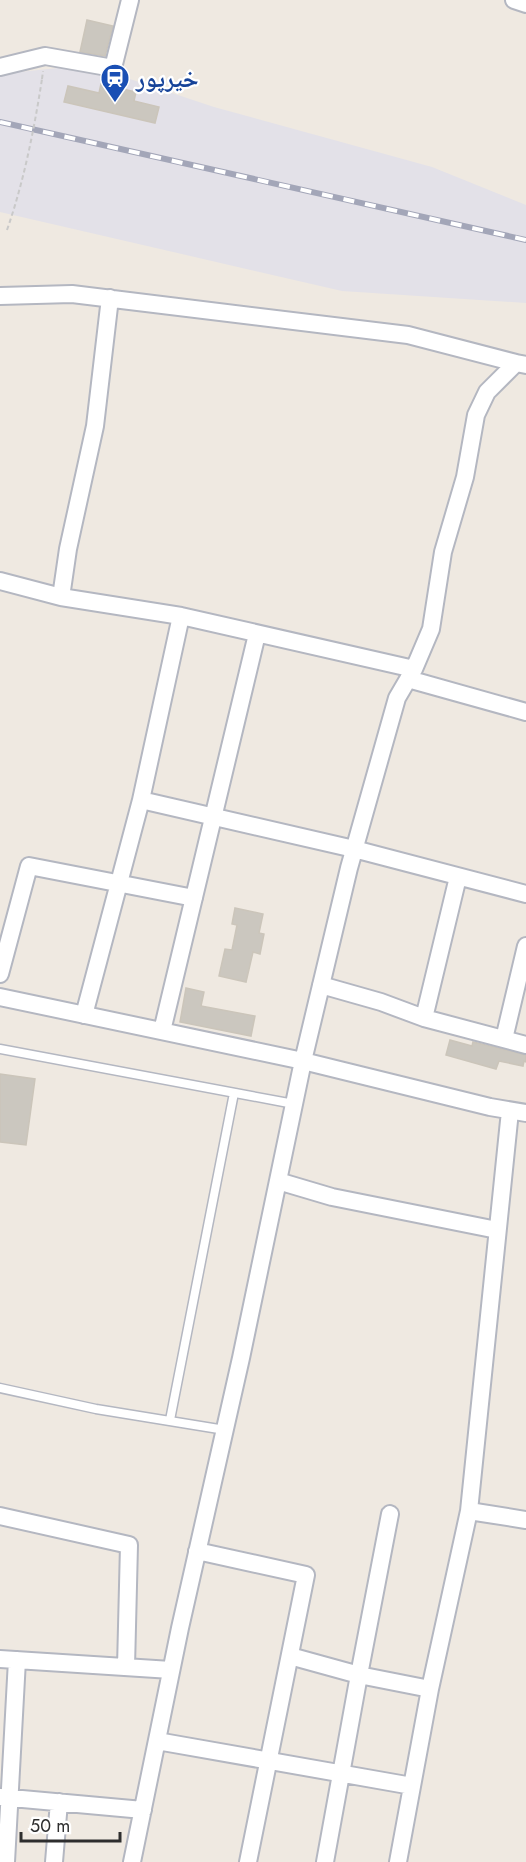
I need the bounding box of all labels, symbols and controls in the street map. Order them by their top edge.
place label: خیرپور [135,61,199,96]
station icon: خیرپور [99,62,131,104]
scale bar [21,1805,120,1843]
text: 50 m [30,1813,70,1839]

